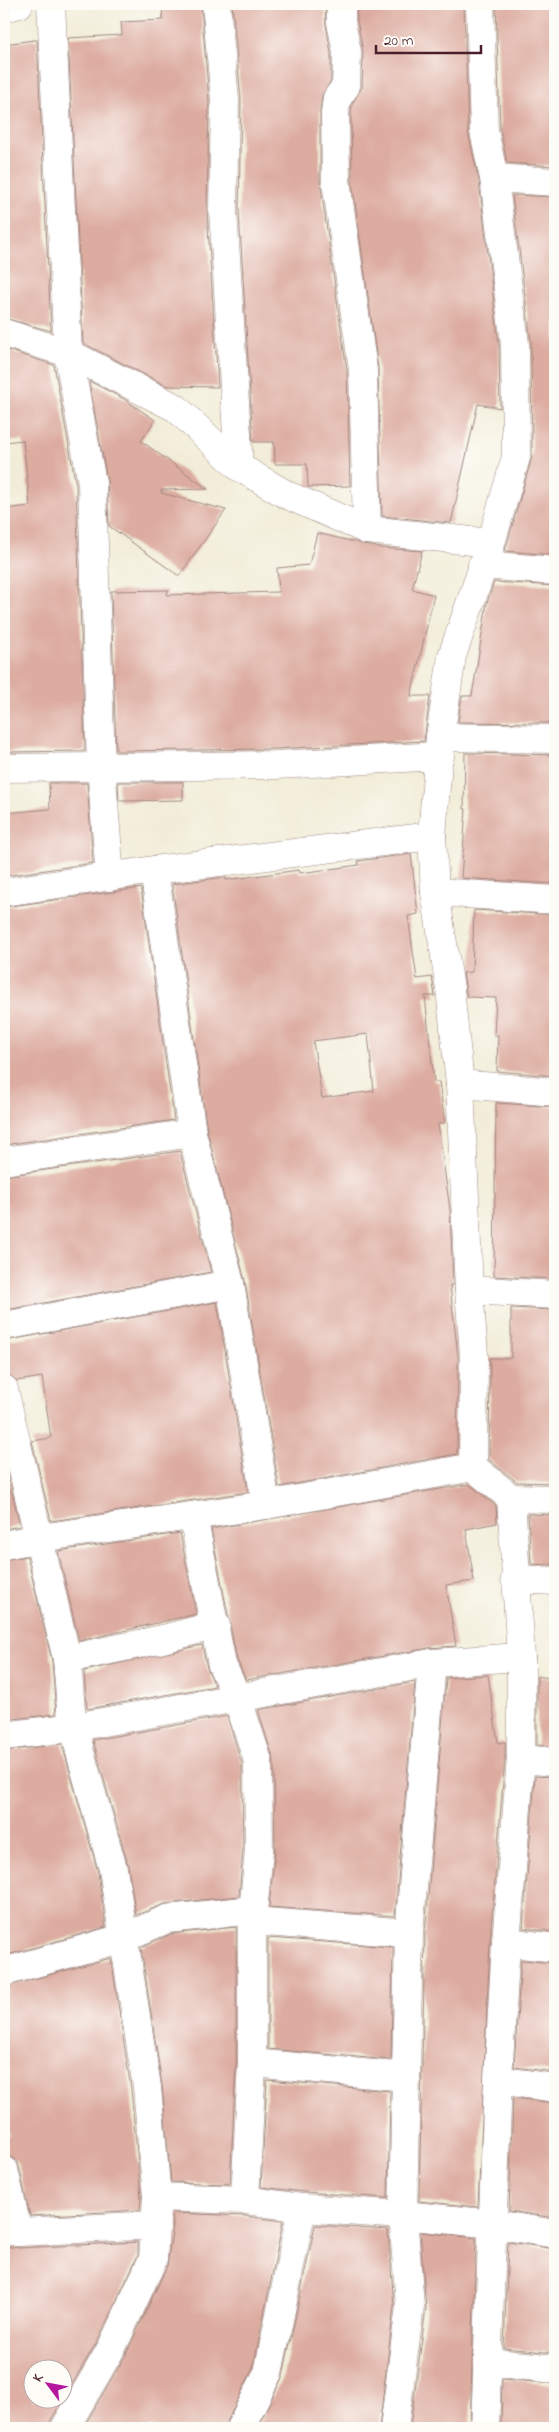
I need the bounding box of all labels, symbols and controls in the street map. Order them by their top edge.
scale bar [376,22,482,54]
text: 20 m [384,30,414,52]
north arrow [22,2360,72,2410]
text: K [28,2368,50,2386]

